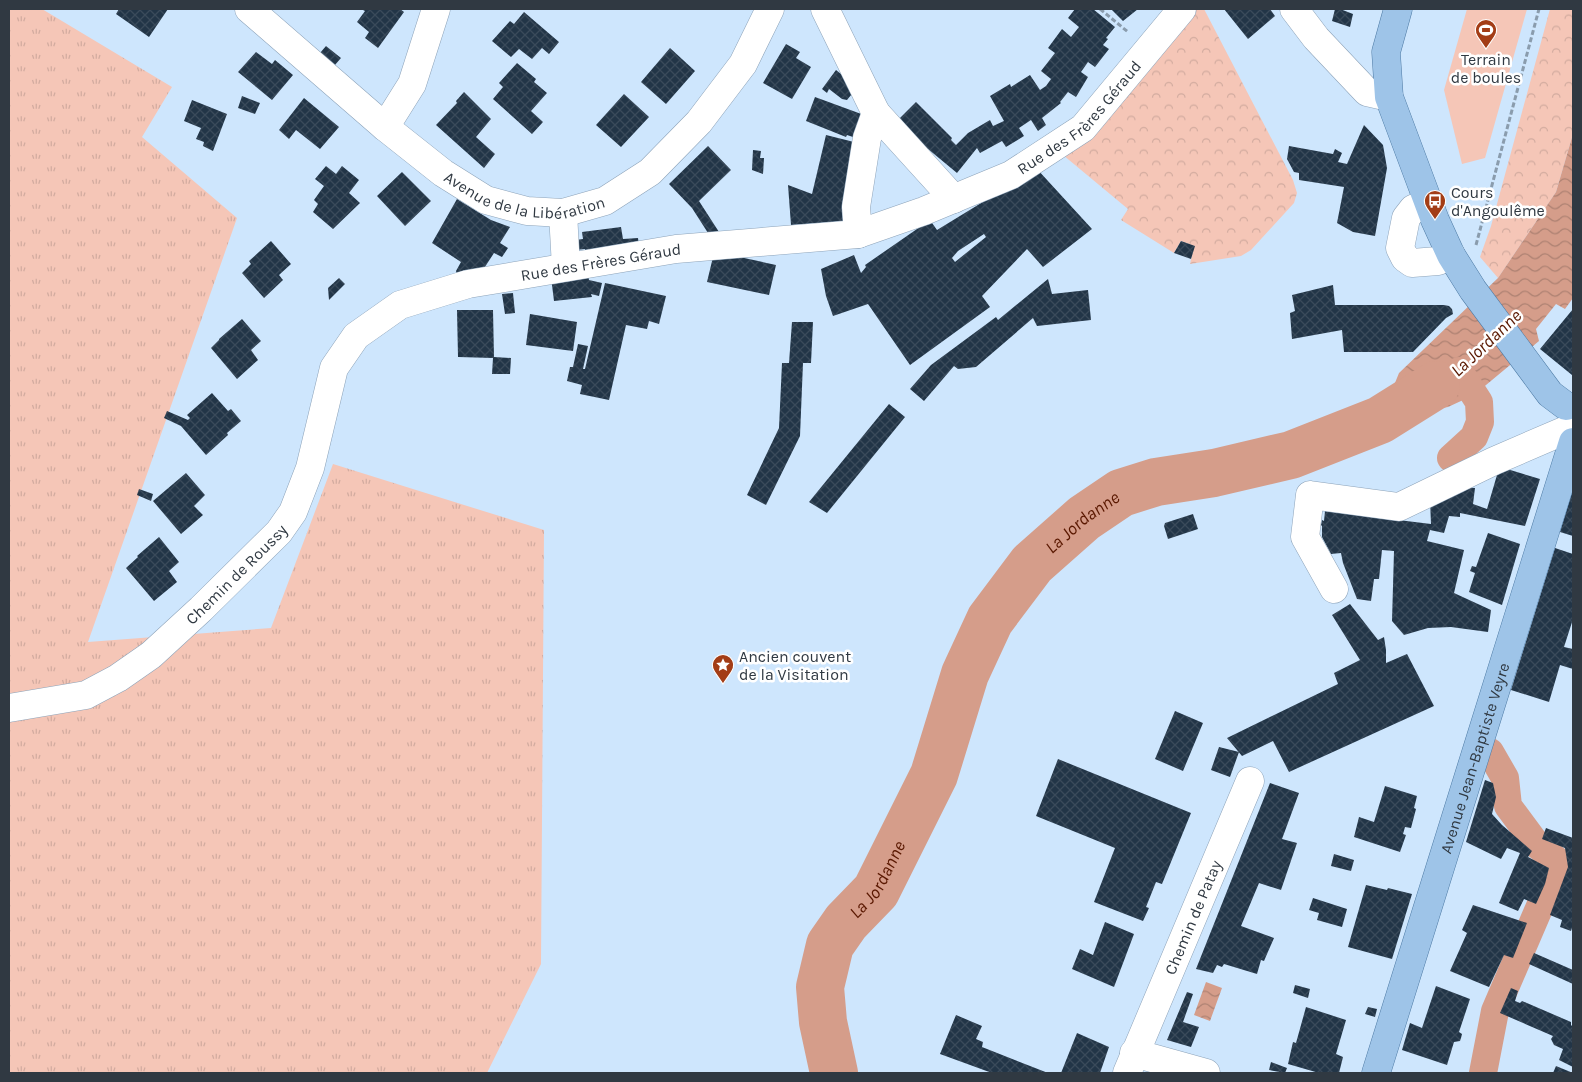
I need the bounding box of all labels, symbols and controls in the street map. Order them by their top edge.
sports icon: Terrain de boules [1474,18,1498,49]
place label: Terrain de boules [1451,50,1521,87]
street label: Rue des Frères Géraud [1013,56,1145,178]
street label: Avenue de la Libération [441,167,607,222]
place label: Cours d'Angoulême [1451,183,1545,220]
bus stop icon: Cours d'Angoulême [1423,189,1447,220]
street label: Rue des Frères Géraud [519,239,682,285]
water label: La Jordanne [1446,305,1526,381]
water label: La Jordanne [1041,486,1124,558]
street label: Chemin de Roussy [181,520,291,628]
place label: Ancien couvent de la Visitation [739,647,851,684]
place icon: Ancien couvent de la Visitation [711,653,735,684]
street label: Avenue Jean-Baptiste Veyre [1436,660,1513,856]
water label: La Jordanne [844,837,910,923]
street label: Chemin de Patay [1160,857,1225,977]

